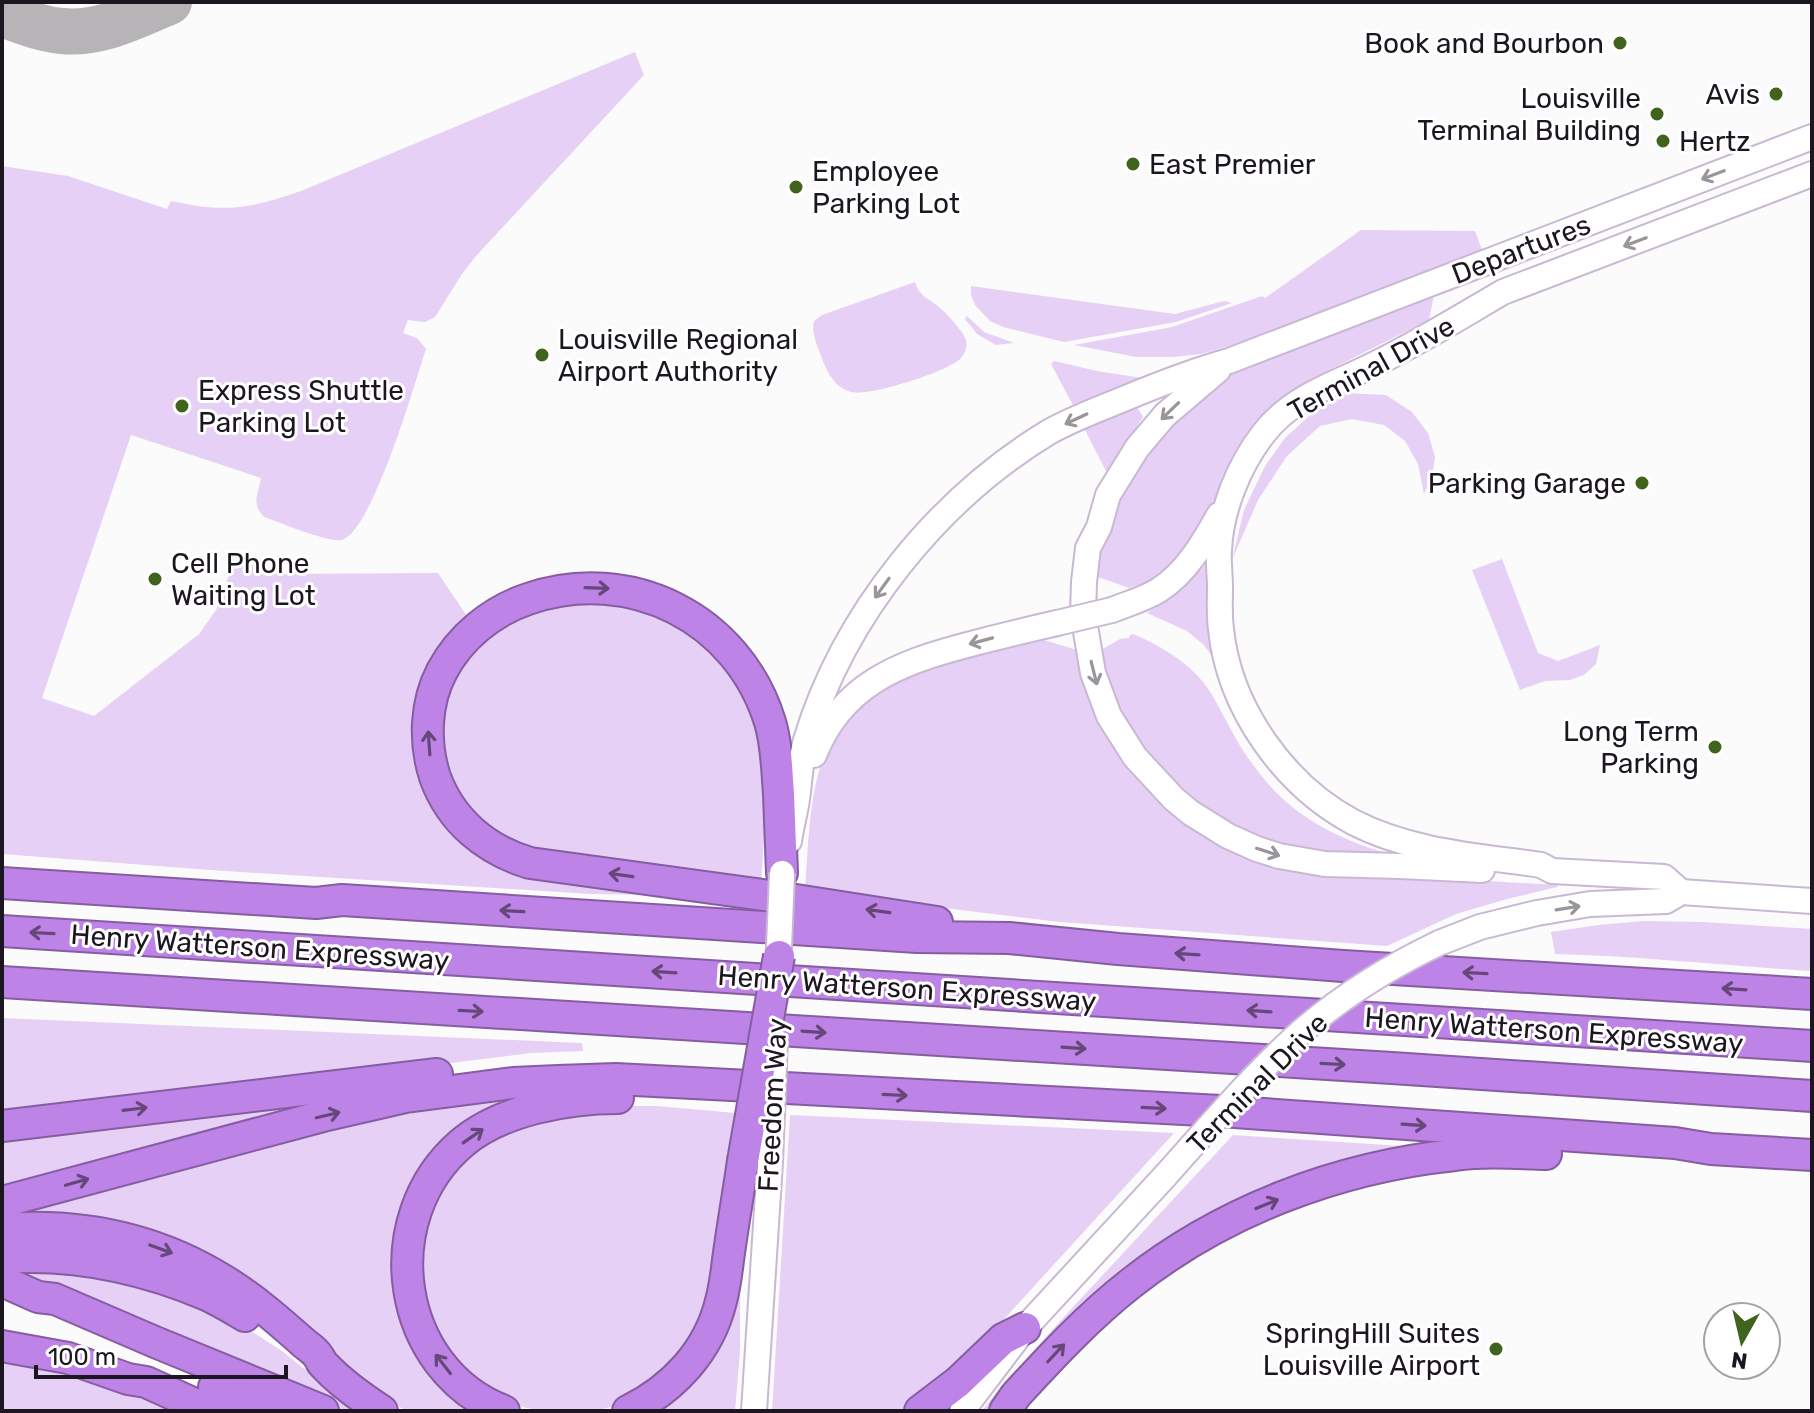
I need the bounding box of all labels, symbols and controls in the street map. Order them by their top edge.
place label: Book and Bourbon [1364,27,1604,60]
marker: Book and Bourbon [1611,34,1629,52]
place label: Avis [1706,78,1760,111]
place label: Louisville Terminal Building [1417,82,1641,147]
marker: Avis [1767,85,1785,103]
marker: Louisville Terminal Building [1648,105,1666,123]
place label: Hertz [1679,125,1751,158]
marker: Hertz [1654,132,1672,150]
place label: East Premier [1149,148,1316,181]
place label: Employee Parking Lot [812,155,960,220]
marker: East Premier [1124,155,1142,173]
one-way arrow [1701,169,1726,183]
marker: Employee Parking Lot [787,178,805,196]
street label: Departures [1447,208,1595,291]
one-way arrow [1623,236,1647,250]
street label: Terminal Drive [1282,309,1460,428]
place label: Louisville Regional Airport Authority [558,323,798,388]
marker: Louisville Regional Airport Authority [533,346,551,364]
place label: Express Shuttle Parking Lot [198,374,404,439]
marker: Express Shuttle Parking Lot [173,397,191,415]
one-way arrow [1161,401,1180,420]
one-way arrow [1064,412,1088,427]
place label: Parking Garage [1428,467,1626,500]
marker: Parking Garage [1633,474,1651,492]
place label: Cell Phone Waiting Lot [171,547,316,612]
marker: Cell Phone Waiting Lot [146,570,164,588]
one-way arrow [873,576,890,598]
one-way arrow [583,581,610,596]
one-way arrow [968,635,994,650]
one-way arrow [1088,660,1103,686]
place label: Long Term Parking [1563,715,1699,780]
one-way arrow [421,730,436,757]
marker: Long Term Parking [1706,738,1724,756]
one-way arrow [1255,846,1280,861]
one-way arrow [608,868,634,883]
one-way arrow [1555,900,1580,915]
one-way arrow [499,903,526,918]
one-way arrow [866,903,891,918]
street label: Henry Watterson Expressway [70,918,450,977]
one-way arrow [29,925,56,940]
one-way arrow [1174,946,1201,961]
street label: Henry Watterson Expressway [717,959,1097,1018]
one-way arrow [651,964,678,979]
one-way arrow [1462,966,1489,981]
one-way arrow [1721,981,1748,996]
street label: Henry Watterson Expressway [1364,1001,1744,1060]
one-way arrow [1246,1003,1273,1018]
one-way arrow [457,1004,484,1019]
street label: Terminal Drive [1180,1006,1334,1160]
street label: Freedom Way [751,1017,794,1193]
one-way arrow [800,1025,827,1040]
one-way arrow [1060,1041,1087,1056]
one-way arrow [1319,1057,1346,1072]
one-way arrow [881,1087,908,1102]
one-way arrow [1140,1100,1167,1115]
one-way arrow [121,1102,148,1117]
one-way arrow [315,1106,341,1121]
one-way arrow [1400,1118,1427,1133]
one-way arrow [461,1128,483,1144]
one-way arrow [64,1174,90,1189]
one-way arrow [1254,1196,1279,1210]
one-way arrow [148,1243,173,1258]
north arrow [1702,1301,1782,1381]
place label: SpringHill Suites Louisville Airport [1263,1317,1480,1382]
scale bar [36,1329,286,1379]
marker: SpringHill Suites Louisville Airport [1487,1340,1505,1358]
text: 100 m [48,1343,116,1371]
one-way arrow [1047,1343,1065,1363]
text: N [1730,1346,1749,1375]
one-way arrow [435,1354,452,1375]

